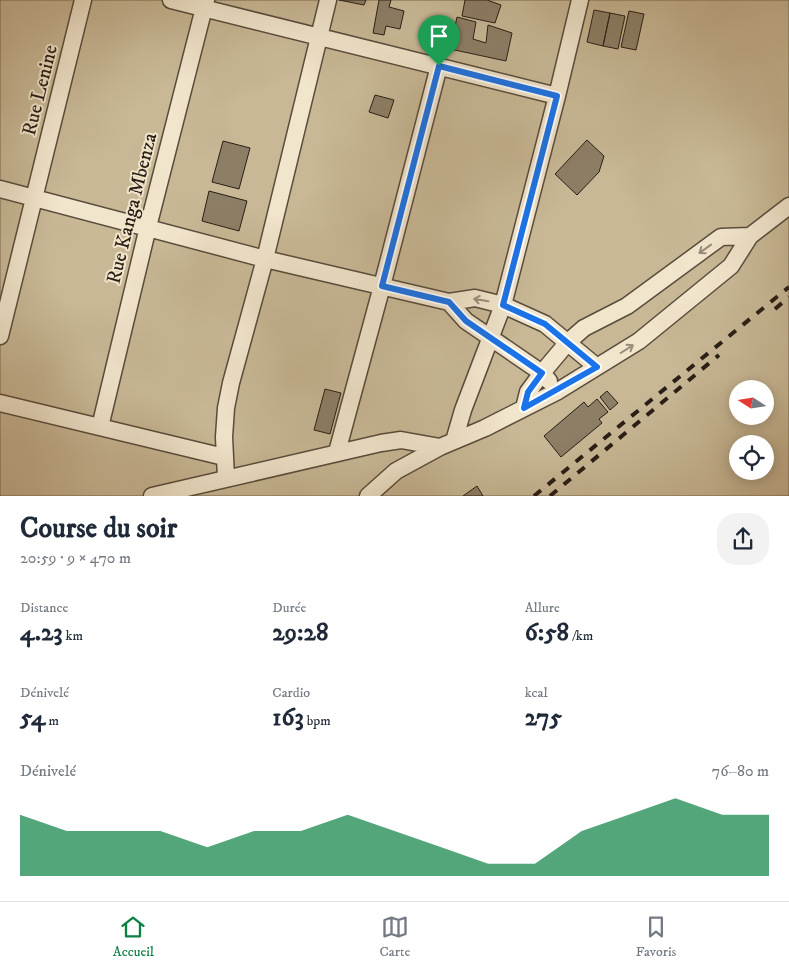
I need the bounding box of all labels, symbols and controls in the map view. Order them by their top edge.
pin [418,15,460,66]
icon: arrive [425,22,453,50]
street label: Rue Lenine [17,42,64,138]
street label: Rue Kanga Mbenza [102,130,163,286]
one-way arrow [698,244,712,254]
one-way arrow [474,294,490,304]
one-way arrow [619,343,633,353]
north arrow [729,380,774,425]
map controls [729,380,774,480]
button: locate [729,435,774,480]
text: Course du soir [20,511,177,546]
button: share [717,513,769,565]
text: 20:59 · 9 × 470 m [20,548,131,568]
text: Distance [20,599,68,617]
text: Durée [272,599,306,617]
text: Allure [525,599,560,617]
text: 4.23 [20,617,63,648]
text: 29:28 [272,617,328,648]
text: 6:58 [525,617,569,648]
text: km [63,627,83,645]
text: /km [569,627,593,645]
text: Dénivelé [20,684,69,702]
text: Cardio [272,684,310,702]
text: kcal [525,684,548,702]
text: 54 [20,702,46,733]
text: 163 [272,702,304,733]
text: 275 [525,702,562,733]
text: m [46,712,59,730]
text: bpm [304,712,331,730]
text: Dénivelé [20,761,76,781]
text: 76–80 m [712,761,769,781]
tab: Accueil [113,913,154,961]
tab: Carte [380,913,410,961]
tab: Favoris [636,913,676,961]

